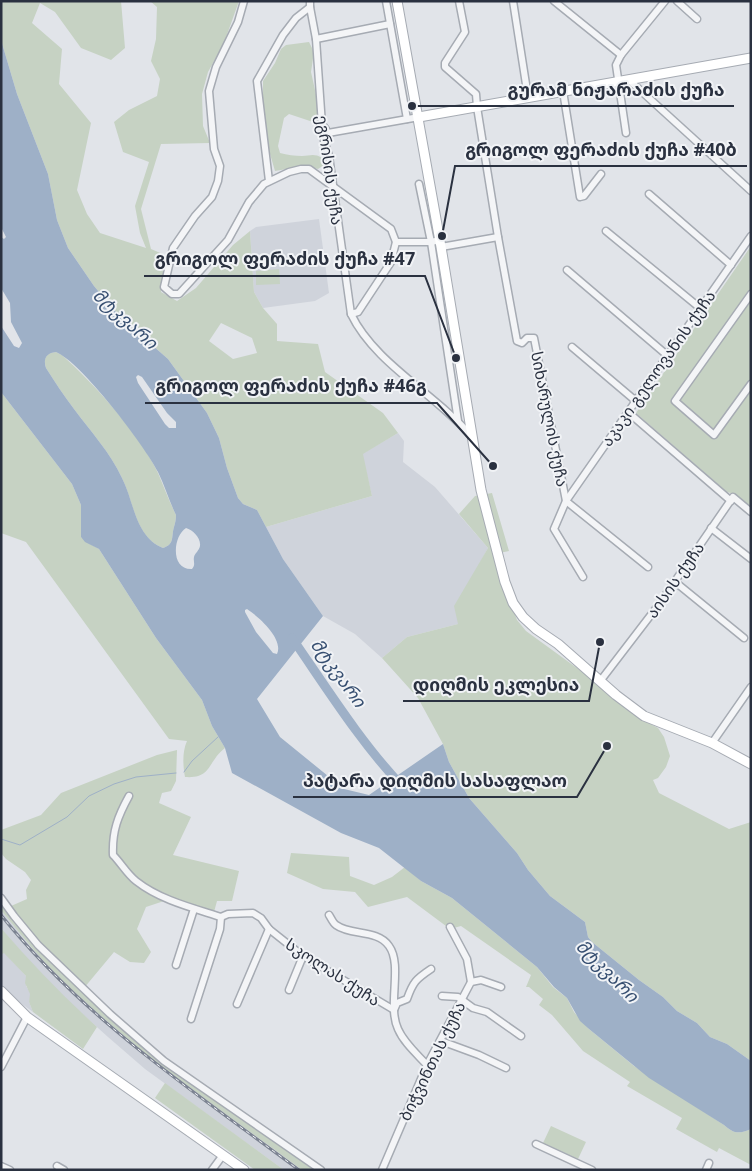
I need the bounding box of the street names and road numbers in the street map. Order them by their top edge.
street label: ეგრისის ქუჩა [311,114,349,226]
street label: აკაკი გელოვანის ქუჩა [596,285,720,451]
street label: სიხარულის ქუჩა [526,349,574,489]
street label: აისის ქუჩა [641,538,709,622]
street label: სკოლას ქუჩა [281,933,385,1011]
street label: ბიჭვინთას ქუჩა [394,998,470,1124]

